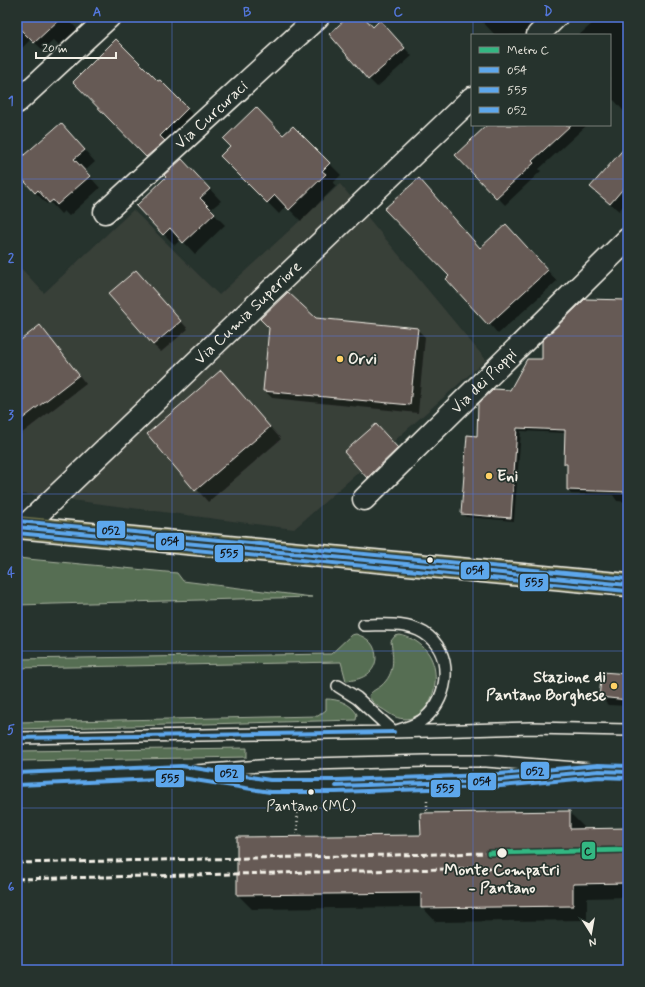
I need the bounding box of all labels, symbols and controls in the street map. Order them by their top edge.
text: A [93,4,101,21]
text: B [243,4,252,21]
text: C [393,4,403,21]
text: D [544,4,553,21]
scale bar [36,34,116,60]
legend [471,34,611,126]
text: 20 m [42,41,68,57]
text: Metro C [507,43,549,59]
text: 054 [507,63,527,79]
street label: Via Curcuraci [170,76,253,154]
text: 555 [507,83,528,99]
text: 1 [8,93,14,110]
text: 052 [507,103,527,119]
text: 2 [8,250,15,267]
street label: Via Cumia Superiore [189,256,306,369]
street label: Via dei Pioppi [446,344,522,418]
place label: Orvi [348,349,377,370]
marker: Orvi [335,354,345,364]
text: 3 [8,407,14,424]
place label: Eni [497,466,518,487]
marker: Eni [484,471,494,481]
line badge: 052 [96,520,126,539]
text: 052 [102,524,121,538]
line badge: 054 [155,532,185,551]
text: 054 [161,535,180,549]
line badge: 555 [214,544,244,563]
text: 555 [220,547,238,561]
unlabelled marker [425,555,435,565]
line badge: 054 [460,561,490,580]
text: 054 [466,564,485,578]
text: 4 [7,565,15,582]
line badge: 555 [519,573,549,592]
text: 555 [525,576,543,590]
place label: Stazione di Pantano Borghese [486,667,606,707]
marker: Stazione di Pantano Borghese [609,681,619,691]
text: 5 [7,722,15,739]
line badge: 052 [520,761,550,780]
line badge: 052 [214,764,245,783]
text: 052 [526,765,545,779]
text: 052 [220,767,239,781]
line badge: 555 [155,769,185,788]
text: 555 [161,772,179,786]
line badge: 054 [467,772,497,791]
text: 054 [473,775,492,789]
line badge: 555 [430,779,461,798]
text: 555 [436,782,454,796]
marker: Pantano (MC) [306,787,316,797]
place label: Pantano (MC) [266,797,356,817]
line badge: C [581,841,596,860]
text: C [584,845,592,859]
marker: Monte Compatri - Pantano [495,846,509,860]
place label: Monte Compatri - Pantano [444,860,560,899]
text: 6 [8,879,15,896]
north arrow [571,913,611,953]
text: N [588,934,598,949]

